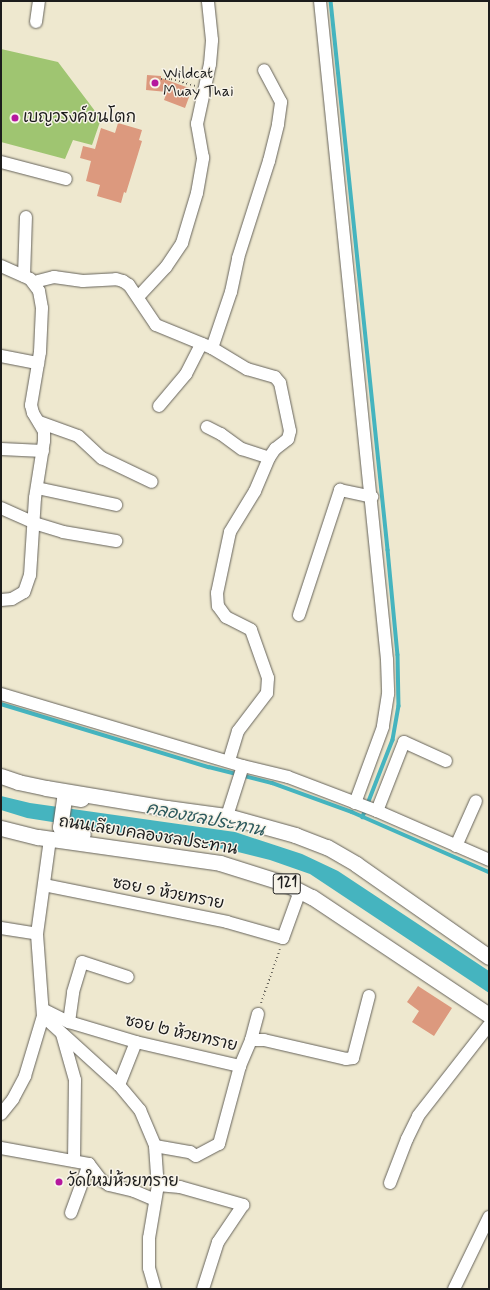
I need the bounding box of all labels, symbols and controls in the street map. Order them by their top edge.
place label: Wildcat Muay Thai [163,64,233,102]
marker: Wildcat Muay Thai [150,78,160,88]
place label: เบญวรงค์ขนโตก [23,108,136,128]
marker: เบญวรงค์ขนโตก [10,113,20,123]
water label: คลองชลประทาน [144,799,266,841]
street label: ถนนเลียบคลองชลประทาน [57,812,239,860]
road number: 121 [272,871,302,897]
street label: ซอย ๑ ห้วยทราย [110,874,226,914]
street label: ซอย ๒ ห้วยทราย [123,1012,239,1056]
place label: วัดใหม่ห้วยทราย [67,1172,179,1192]
marker: วัดใหม่ห้วยทราย [54,1177,64,1187]

